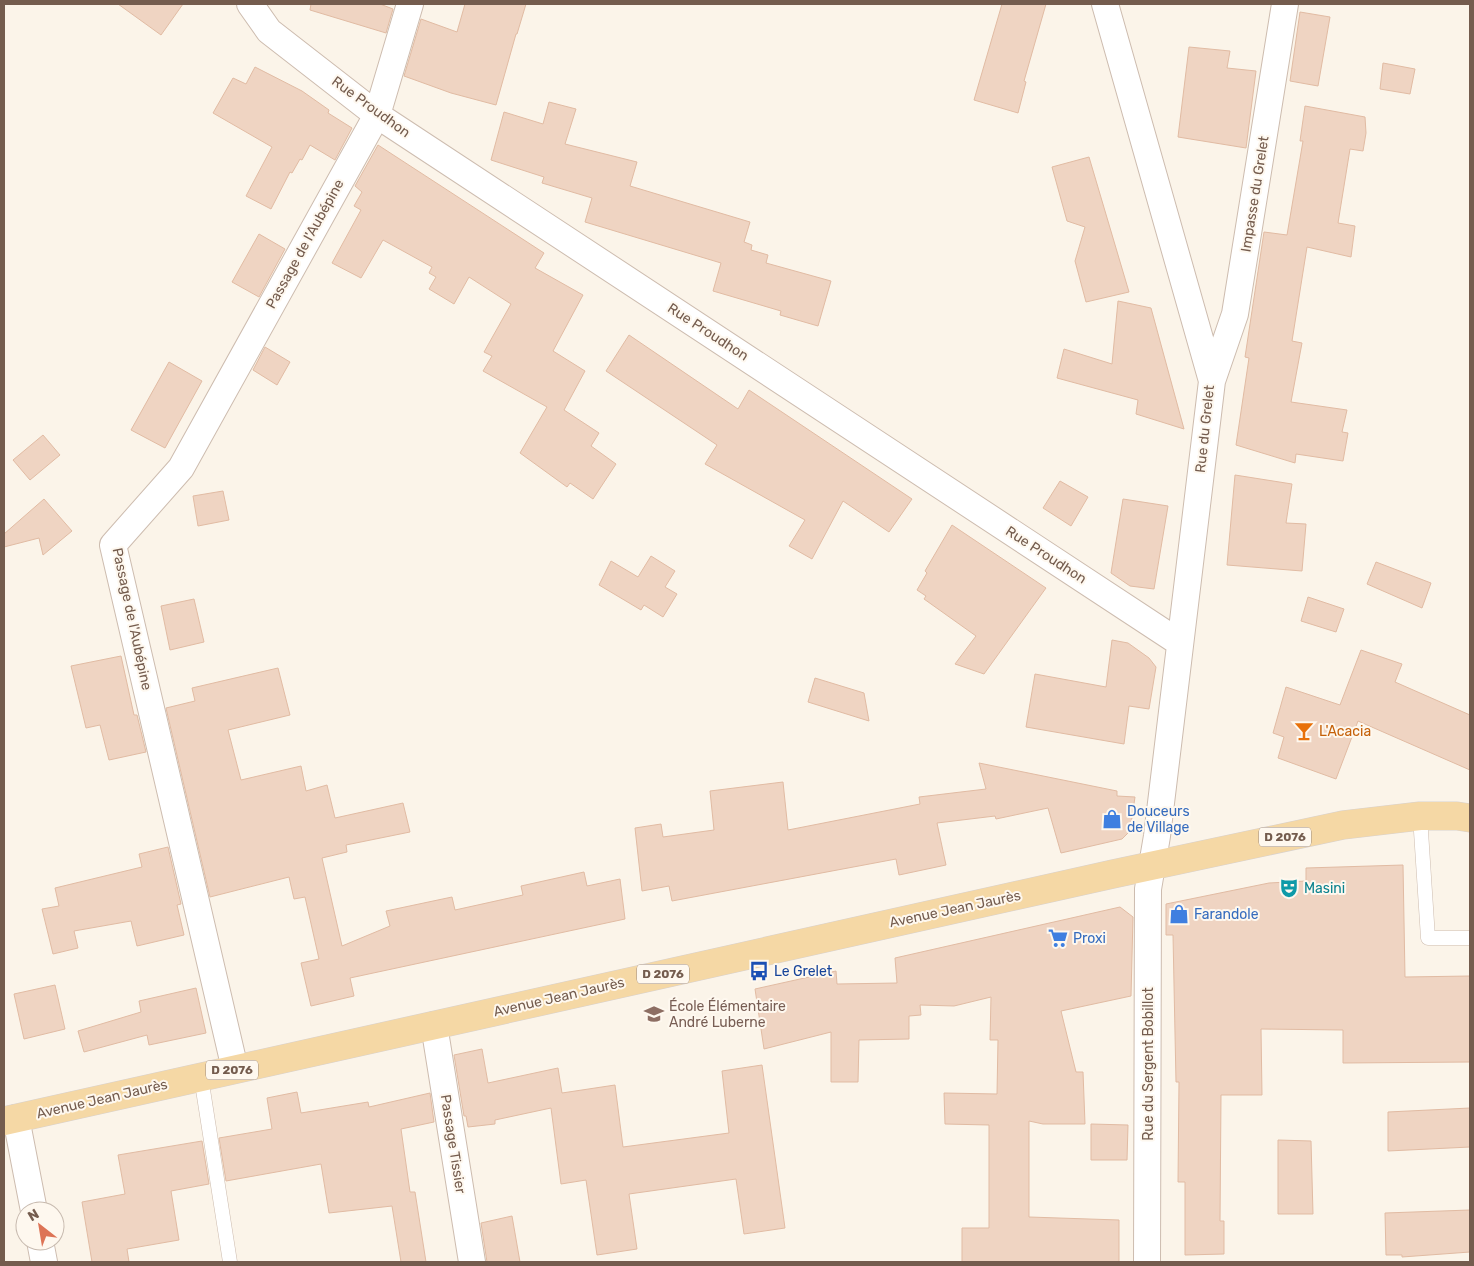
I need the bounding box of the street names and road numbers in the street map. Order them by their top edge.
street label: Rue Proudhon [328,73,414,141]
street label: Impasse du Grelet [1237,134,1273,253]
street label: Passage de l'Aubépine [262,176,348,312]
street label: Rue Proudhon [664,300,752,364]
street label: Rue du Grelet [1192,384,1218,474]
street label: Rue Proudhon [1002,523,1090,587]
street label: Passage de l'Aubépine [109,546,155,692]
road number: D 2076 [1259,828,1311,846]
street label: Avenue Jean Jaurès [888,887,1022,931]
road number: D 2076 [637,964,689,984]
street label: Avenue Jean Jaurès [492,974,626,1020]
street label: Rue du Sergent Bobillot [1140,987,1157,1141]
road number: D 2076 [206,1060,258,1080]
street label: Avenue Jean Jaurès [35,1076,169,1122]
street label: Passage Tissier [437,1093,469,1195]

